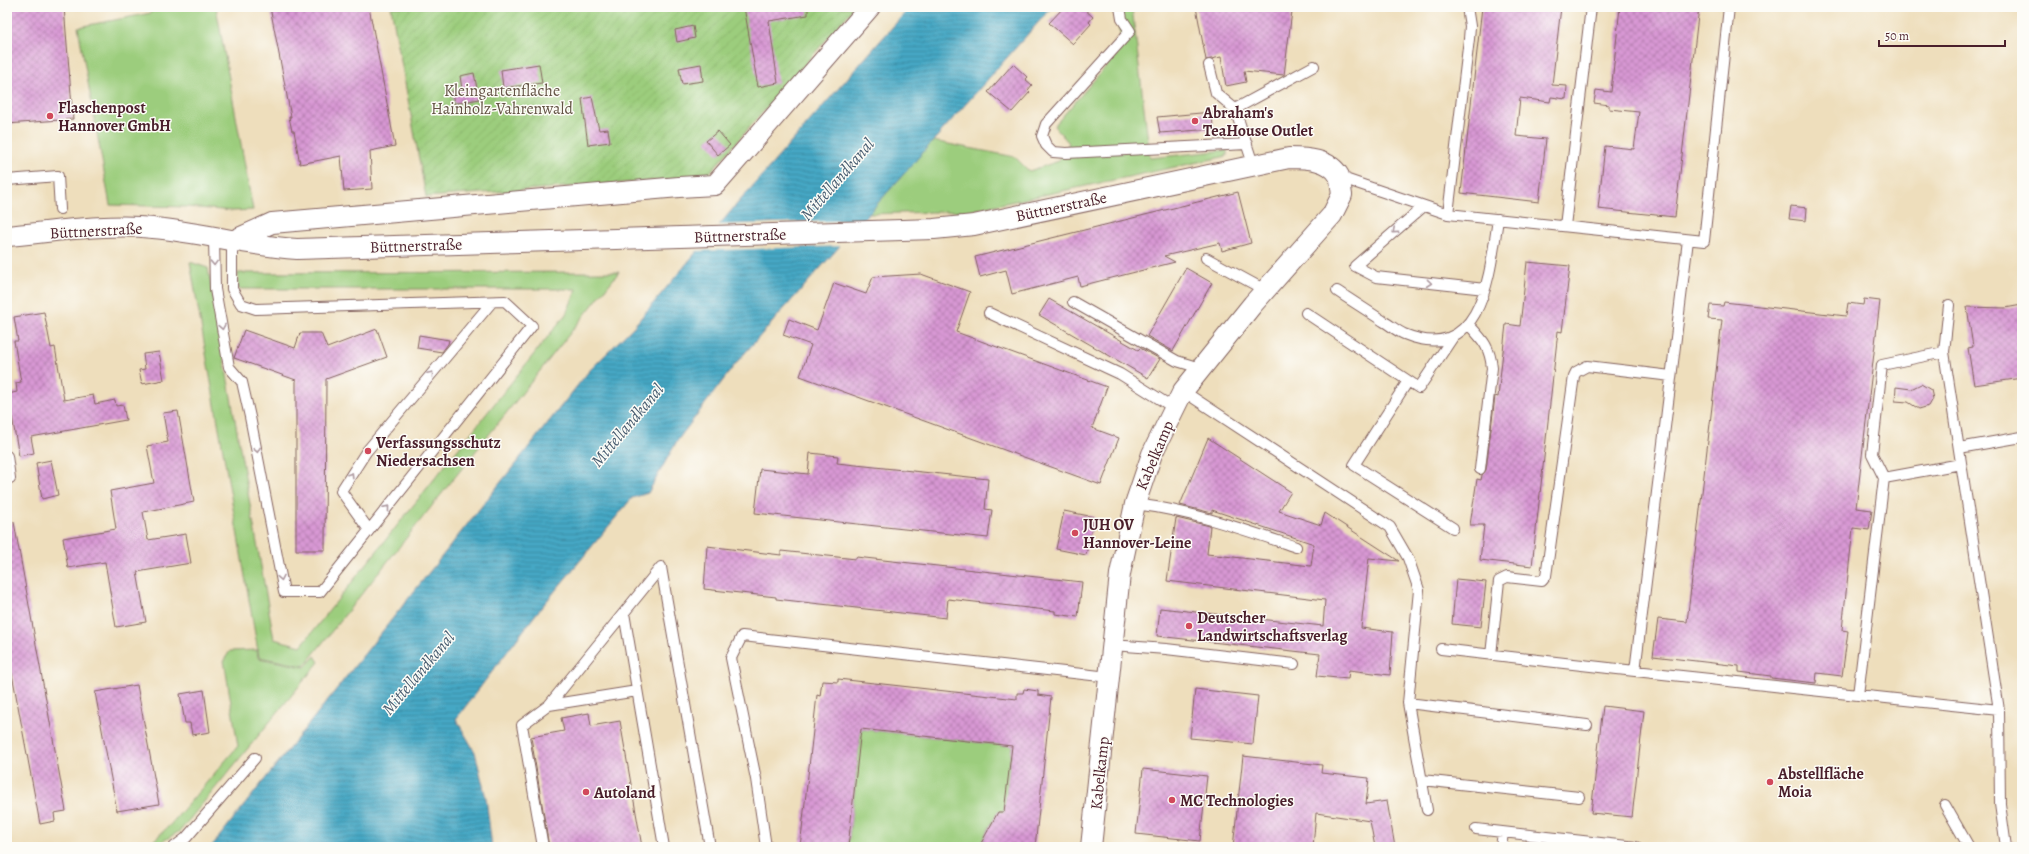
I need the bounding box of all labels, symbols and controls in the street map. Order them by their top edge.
scale bar [1879,22,2005,48]
text: 50 m [1885,28,1909,44]
park label: Kleingartenfläche Hainholz-Vahrenwald [431,80,573,120]
place label: Flaschenpost Hannover GmbH [58,97,171,137]
place label: Abraham's TeaHouse Outlet [1202,102,1314,142]
marker: Flaschenpost Hannover GmbH [45,111,55,121]
marker: Abraham's TeaHouse Outlet [1190,116,1200,126]
water label: Mittellandkanal [795,133,880,225]
street label: Büttnerstraße [1014,187,1109,227]
street label: Büttnerstraße [49,218,143,244]
street label: Büttnerstraße [693,223,787,249]
one-way arrow [1392,227,1399,234]
street label: Büttnerstraße [369,233,463,259]
one-way arrow [210,260,219,266]
one-way arrow [1426,278,1432,287]
one-way arrow [217,324,226,330]
one-way arrow [427,371,434,378]
water label: Mittellandkanal [586,378,669,472]
street label: Kabelkamp [1130,417,1179,493]
place label: Verfassungsschutz Niedersachsen [375,432,501,472]
marker: Verfassungsschutz Niedersachsen [363,446,373,456]
one-way arrow [252,447,261,454]
one-way arrow [346,473,353,480]
one-way arrow [382,505,389,512]
place label: JUH OV Hannover-Leine [1083,514,1191,554]
marker: JUH OV Hannover-Leine [1070,528,1080,538]
one-way arrow [276,575,285,581]
place label: Deutscher Landwirtschaftsverlag [1197,607,1348,647]
marker: Deutscher Landwirtschaftsverlag [1184,621,1194,631]
water label: Mittellandkanal [377,626,460,720]
street label: Kabelkamp [1085,735,1115,811]
place label: Abstellfläche Moia [1777,763,1864,803]
marker: Abstellfläche Moia [1765,777,1775,787]
place label: Autoland [593,782,656,804]
marker: Autoland [581,787,591,797]
place label: MC Technologies [1180,790,1294,812]
marker: MC Technologies [1167,795,1177,805]

